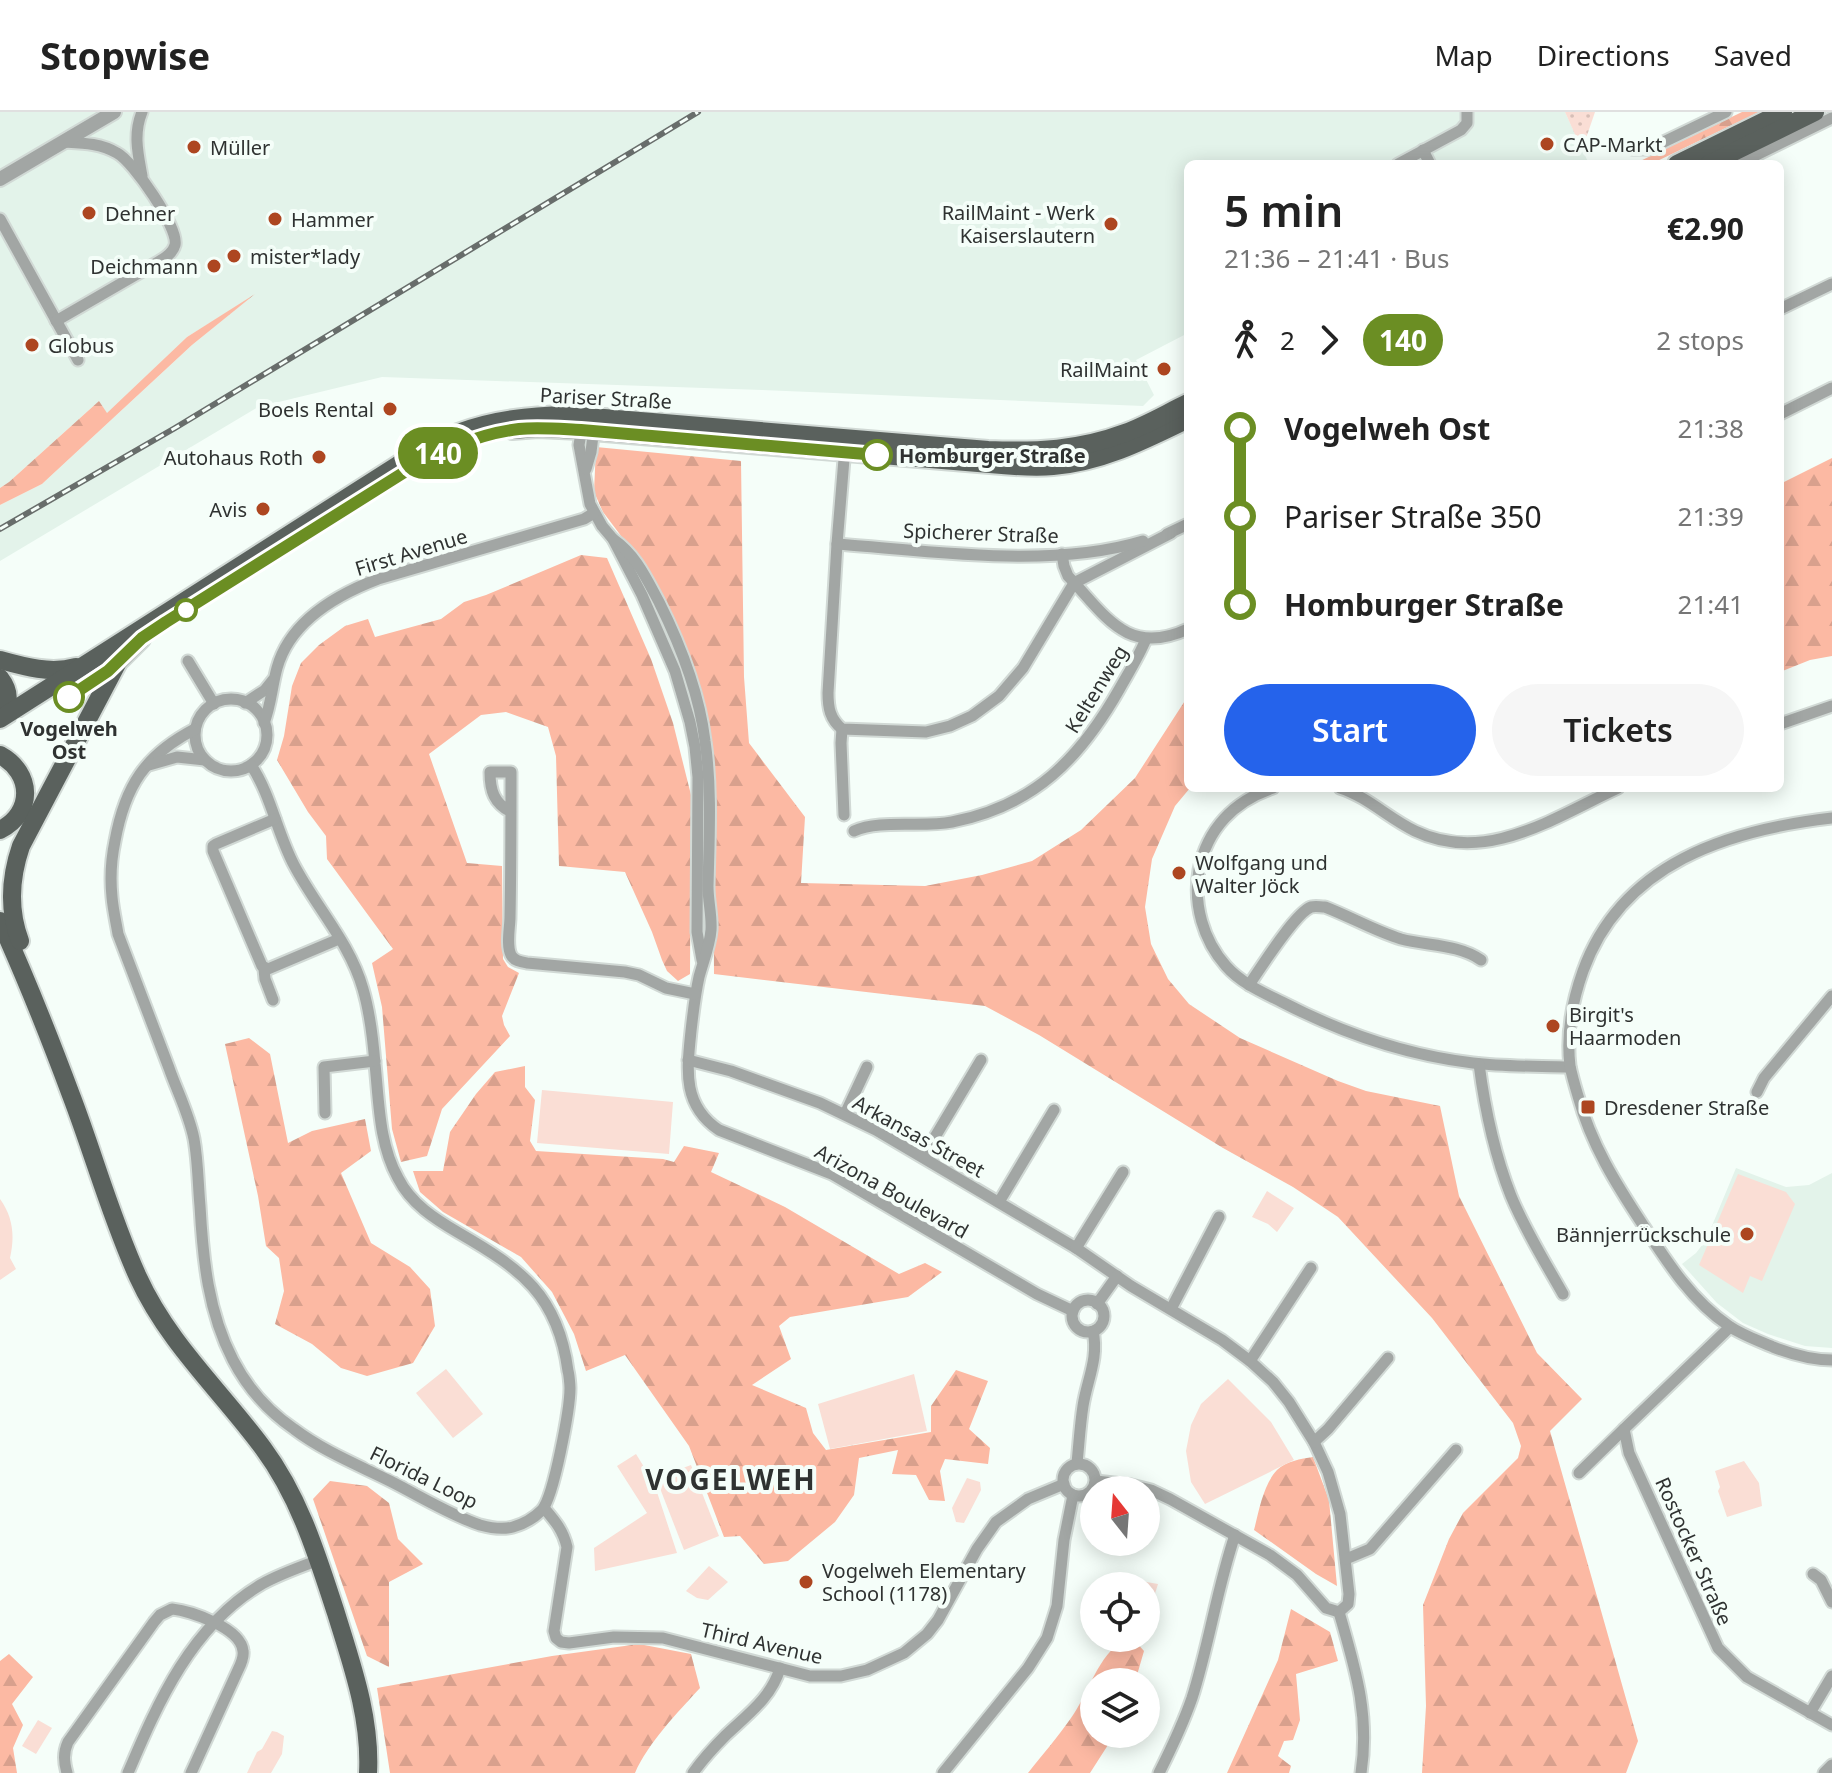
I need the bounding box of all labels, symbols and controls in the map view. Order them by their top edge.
text: Stopwise [40,29,210,81]
text: Map [1434,36,1493,74]
text: Directions [1537,36,1670,74]
text: Saved [1714,36,1792,74]
place label: CAP-Markt [1563,131,1662,158]
place label: Müller [210,134,270,161]
marker: CAP-Markt [1538,135,1556,153]
marker: Müller [185,138,203,156]
text: 5 min [1224,180,1343,240]
place label: RailMaint - Werk Kaiserslautern [942,199,1095,249]
place label: Dehner [105,200,175,227]
marker: Dehner [80,204,98,222]
place label: Hammer [291,206,374,233]
text: €2.90 [1667,208,1744,249]
marker: Hammer [266,210,284,228]
marker: RailMaint - Werk Kaiserslautern [1102,215,1120,233]
text: 21:36 – 21:41 · Bus [1224,240,1449,276]
place label: mister*lady [250,243,361,270]
marker: mister*lady [225,247,243,265]
place label: Deichmann [90,253,198,280]
marker: Deichmann [205,257,223,275]
icon: walk [1224,318,1268,362]
icon: forward [1307,318,1351,362]
text: 140 [1379,321,1427,359]
text: 2 [1280,322,1295,358]
text: 2 stops [1656,322,1744,358]
place label: Globus [48,332,114,359]
marker: Globus [23,336,41,354]
place label: RailMaint [1060,356,1148,383]
marker: RailMaint [1155,360,1173,378]
street label: Pariser Straße [539,381,673,415]
place label: Boels Rental [258,396,374,423]
marker: Boels Rental [381,400,399,418]
text: Vogelweh Ost [1284,408,1490,449]
text: 21:38 [1678,410,1744,446]
line badge: 140 [392,427,484,479]
text: 140 [414,434,462,472]
marker: Homburger Straße [862,440,892,470]
place label: Homburger Straße [899,442,1086,469]
place label: Autohaus Roth [164,444,303,471]
marker: Autohaus Roth [310,448,328,466]
place label: Avis [209,496,247,523]
text: Pariser Straße 350 [1284,496,1542,537]
text: 21:39 [1678,498,1744,534]
marker: Avis [254,500,272,518]
street label: Spicherer Straße [903,517,1059,549]
street label: First Avenue [352,522,470,582]
text: Homburger Straße [1284,584,1564,625]
text: 21:41 [1678,586,1744,622]
unlabelled marker [175,599,197,621]
street label: Keltenweg [1058,640,1134,738]
marker: Vogelweh Ost [54,682,84,712]
button: Start [1224,684,1476,776]
button: Tickets [1492,684,1744,776]
place label: Vogelweh Ost [20,715,118,765]
place label: Wolfgang und Walter Jöck [1195,849,1328,899]
marker: Wolfgang und Walter Jöck [1170,864,1188,882]
place label: Birgit's Haarmoden [1569,1001,1681,1051]
marker: Birgit's Haarmoden [1544,1017,1562,1035]
street label: Arkansas Street [848,1089,990,1183]
place label: Dresdener Straße [1604,1094,1769,1121]
marker: Dresdener Straße [1579,1098,1597,1116]
street label: Arizona Boulevard [810,1138,974,1244]
place label: Bännjerrückschule [1556,1221,1731,1248]
marker: Bännjerrückschule [1738,1225,1756,1243]
street label: Florida Loop [366,1439,482,1515]
district label: VOGELWEH [645,1460,817,1498]
street label: Rostocker Straße [1649,1473,1739,1629]
north arrow [1080,1476,1160,1556]
map controls [1080,1476,1160,1748]
place label: Vogelweh Elementary School (1178) [822,1557,1027,1607]
button: locate [1080,1572,1160,1652]
marker: Vogelweh Elementary School (1178) [797,1573,815,1591]
street label: Third Avenue [698,1616,826,1670]
button: layers [1080,1668,1160,1748]

